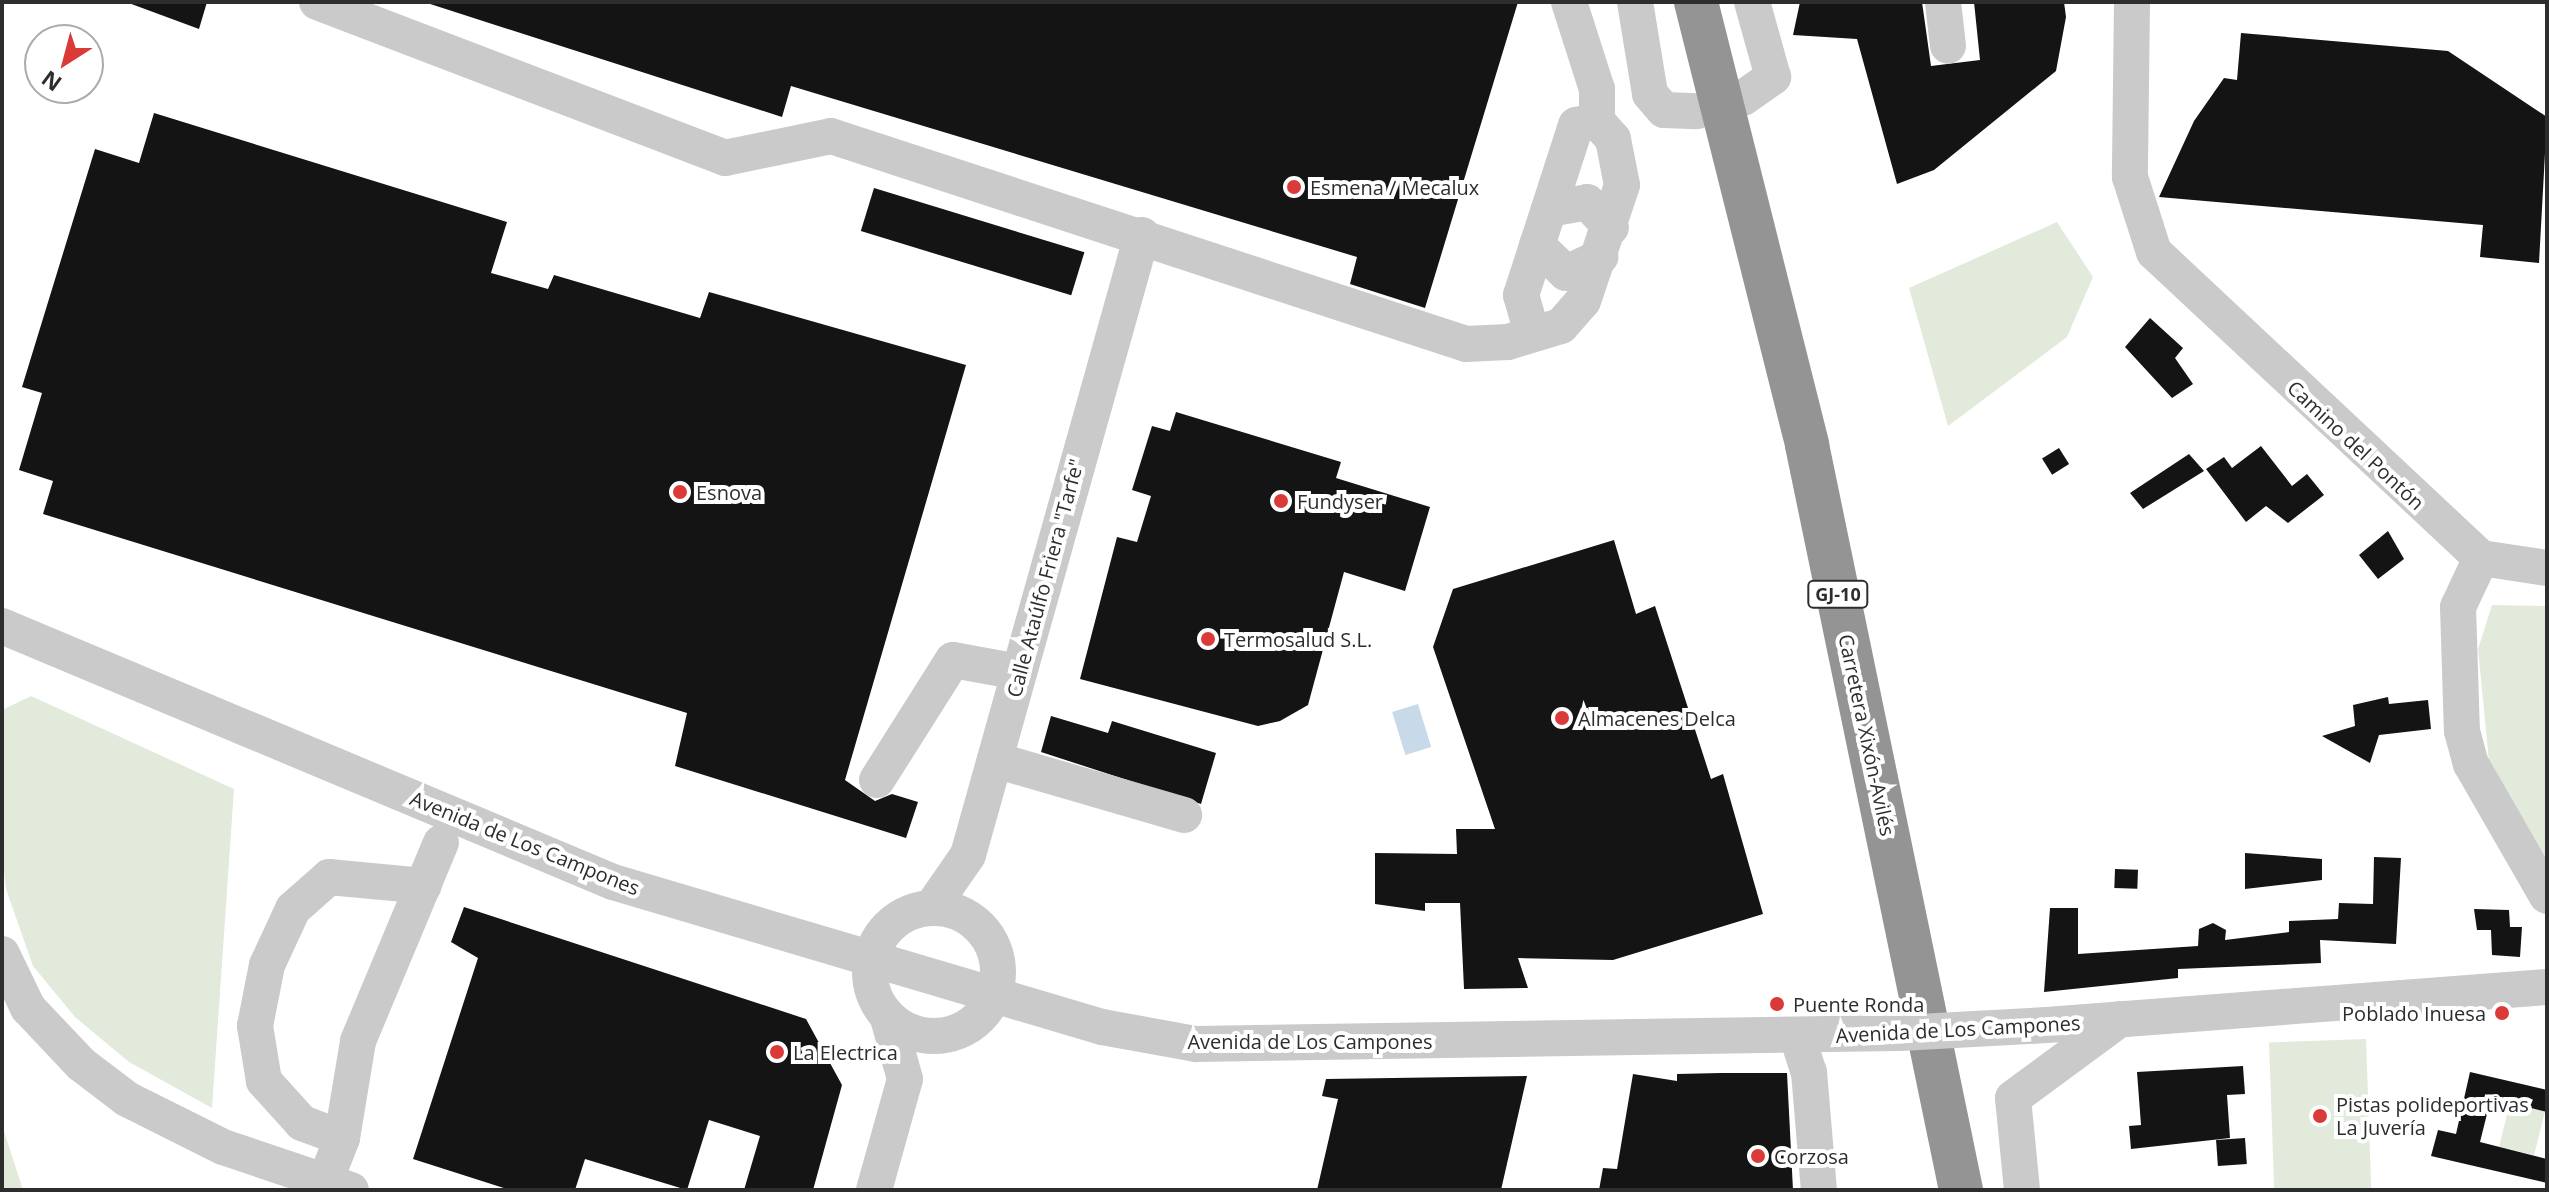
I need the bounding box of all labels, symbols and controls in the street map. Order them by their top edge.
north arrow [24,24,104,104]
text: N [35,64,67,99]
place label: Esmena / Mecalux [1310,175,1479,199]
marker: Esmena / Mecalux [1285,178,1303,196]
street label: Camino del Pontón [2283,375,2429,515]
street label: Calle Ataúlfo Friera "Tarfe" [1002,456,1088,700]
place label: Esnova [696,480,762,504]
marker: Esnova [671,483,689,501]
place label: Fundyser [1297,489,1383,513]
marker: Fundyser [1272,492,1290,510]
road number: GJ-10 [1806,580,1870,608]
place label: Termosalud S.L. [1224,627,1372,651]
marker: Termosalud S.L. [1199,630,1217,648]
street label: Carretera Xixón-Avilés [1834,632,1900,838]
place label: Almacenes Delca [1578,706,1736,730]
marker: Almacenes Delca [1553,709,1571,727]
street label: Avenida de Los Campones [407,786,643,900]
place label: Puente Ronda [1793,992,1924,1016]
marker: Puente Ronda [1768,995,1786,1013]
place label: Poblado Inuesa [2342,1001,2486,1025]
marker: Poblado Inuesa [2493,1004,2511,1022]
street label: Avenida de Los Campones [1835,1011,2081,1047]
street label: Avenida de Los Campones [1187,1029,1433,1053]
place label: La Electrica [793,1040,898,1064]
marker: La Electrica [768,1043,786,1061]
place label: Pistas polideportivas La Juvería [2336,1092,2529,1139]
marker: Pistas polideportivas La Juvería [2311,1107,2329,1125]
place label: Corzosa [1774,1144,1849,1168]
marker: Corzosa [1749,1147,1767,1165]

